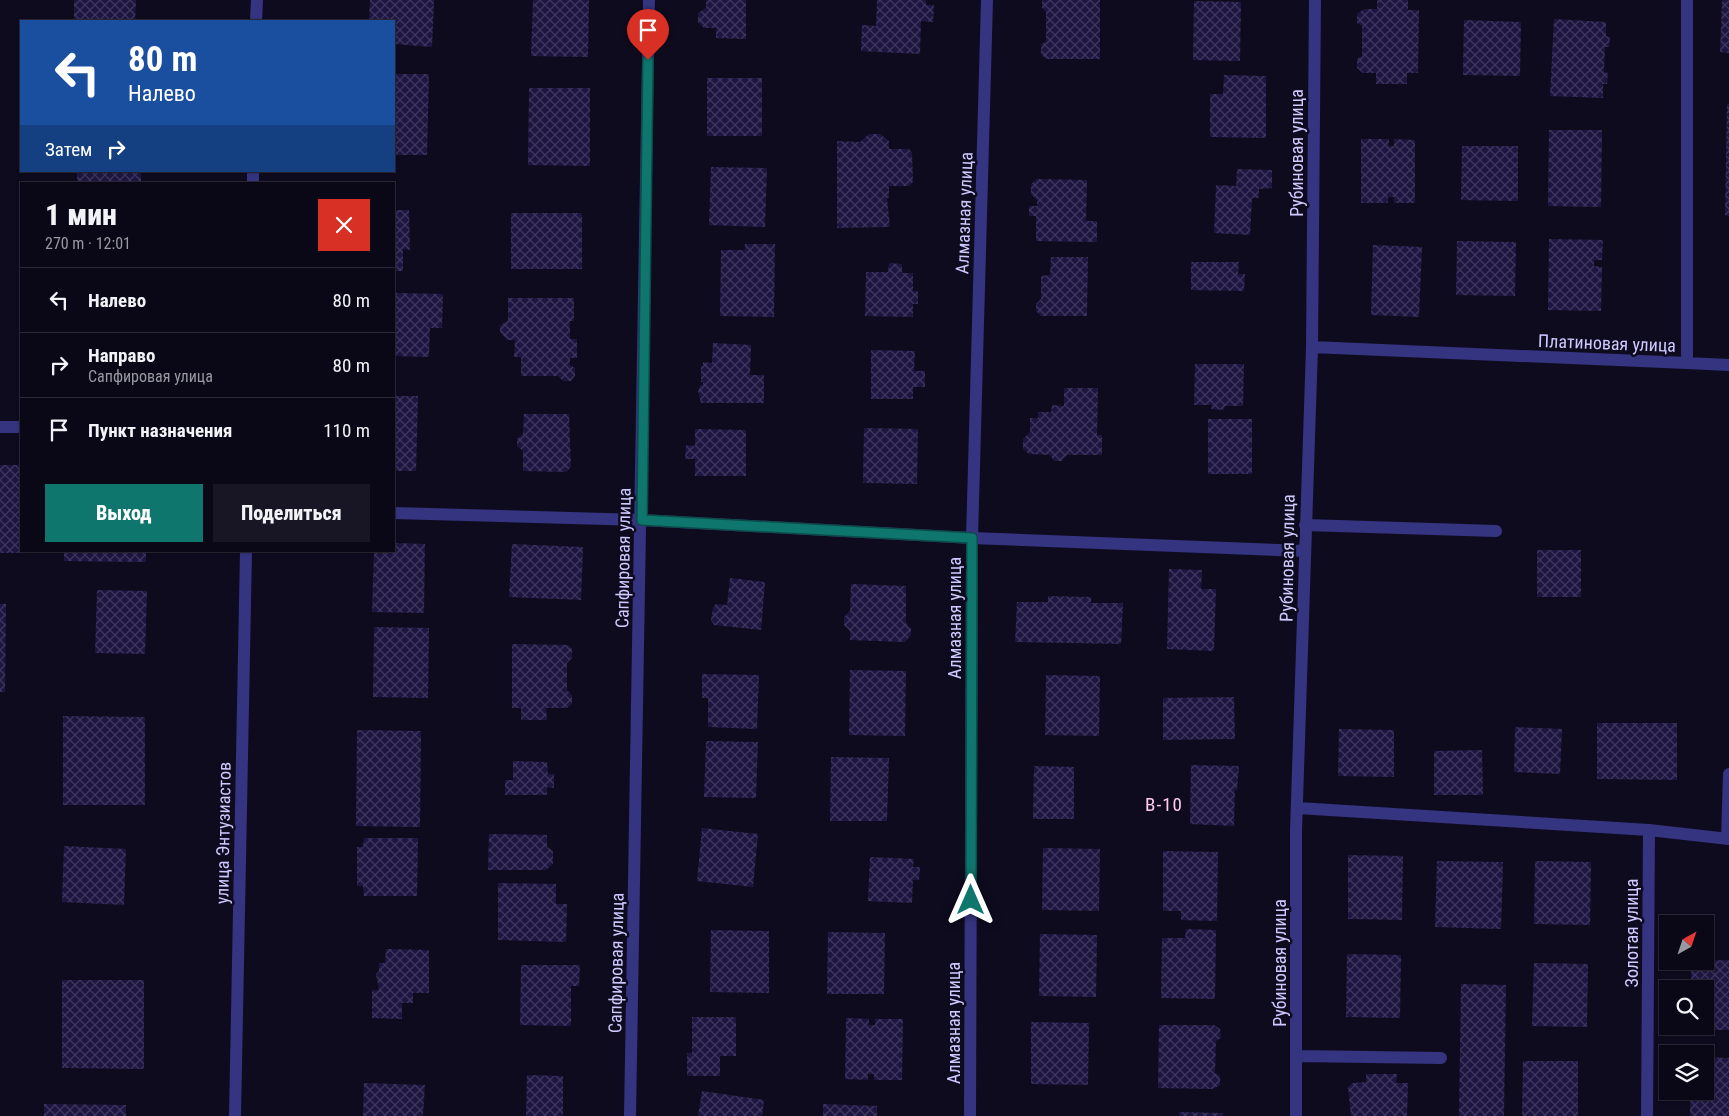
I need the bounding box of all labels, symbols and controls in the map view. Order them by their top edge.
pin [627,9,669,60]
icon: arrive [634,16,662,44]
text: 80 m [128,39,197,80]
icon: left [45,40,110,105]
text: Налево [128,81,196,106]
street label: Рубиновая улица [1286,89,1307,217]
icon: right [102,135,130,163]
text: Затем [45,138,92,161]
street label: Алмазная улица [951,152,977,274]
text: 1 мин [45,197,117,232]
button: close [318,199,370,251]
text: 270 m · 12:01 [45,234,131,253]
icon: left [45,286,73,314]
text: Налево [88,289,146,312]
text: 80 m [333,289,370,312]
street label: Платиновая улица [1538,330,1676,356]
text: Направо [88,344,155,367]
icon: right [45,351,73,379]
text: 80 m [333,354,370,377]
text: Сапфировая улица [88,367,213,386]
icon: arrive [45,416,73,444]
text: Пункт назначения [88,419,232,442]
text: 110 m [323,419,370,442]
button: Выход [45,484,203,542]
button: Поделиться [213,484,370,542]
street label: Сапфировая улица [611,488,635,628]
street label: Рубиновая улица [1275,494,1299,622]
street label: Алмазная улица [944,557,965,679]
street label: улица Энтузиастов [211,762,235,904]
district label: В-10 [1145,793,1183,816]
position arrow [944,873,996,925]
street label: Золотая улица [1621,879,1642,987]
street label: Сапфировая улица [604,893,628,1033]
street label: Рубиновая улица [1269,899,1290,1027]
north arrow [1659,915,1714,970]
map controls [1659,915,1714,1100]
street label: Алмазная улица [943,962,964,1084]
button: search [1659,980,1714,1035]
button: layers [1659,1045,1714,1100]

